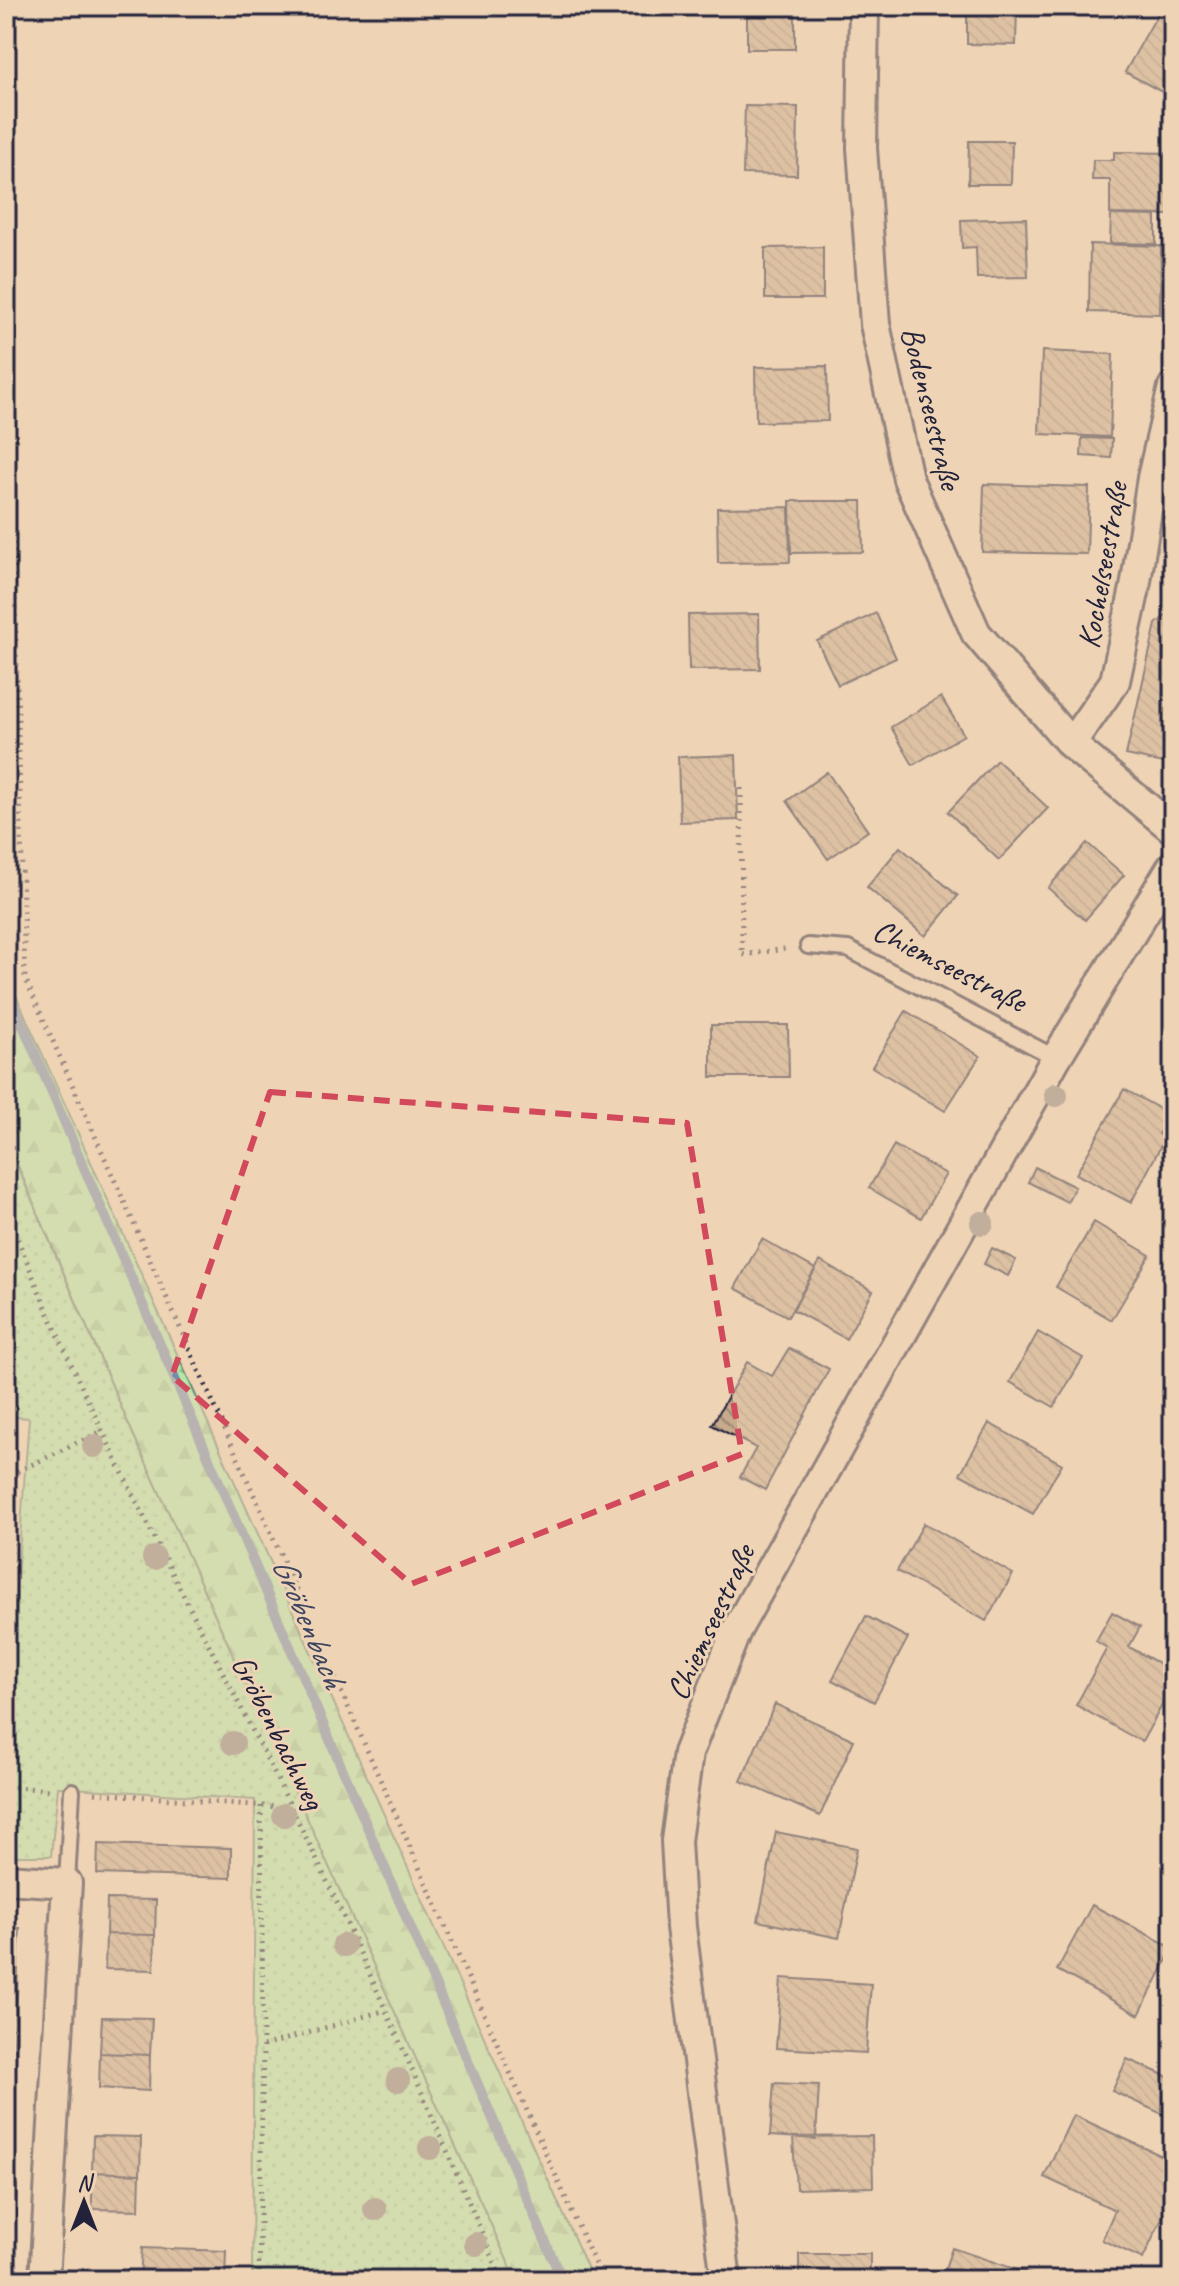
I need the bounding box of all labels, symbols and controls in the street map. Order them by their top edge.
street label: Bodenseestraße [892,323,972,496]
street label: Kochelseestraße [1068,476,1138,651]
street label: Chiemseestraße [866,909,1036,1023]
street label: Chiemseestraße [657,1536,765,1706]
water label: Gröbenbach [263,1550,357,1696]
street label: Gröbenbachweg [222,1648,336,1818]
north arrow [44,2162,124,2242]
text: N [77,2169,94,2197]

